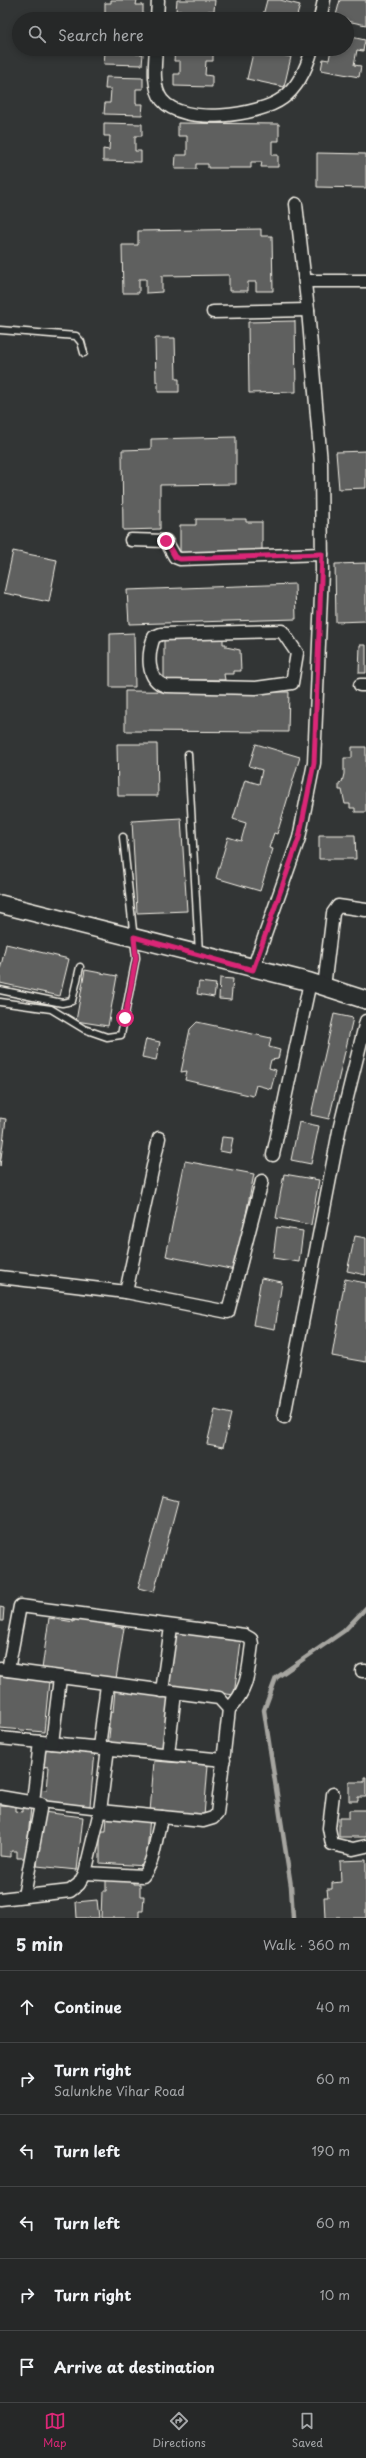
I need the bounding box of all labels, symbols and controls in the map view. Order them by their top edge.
search box [12,12,354,56]
icon: search [26,23,48,45]
text: Search here [58,23,144,46]
route end [157,532,175,550]
route start [116,1009,134,1027]
text: 5 min [16,1931,63,1957]
text: Walk · 360 m [263,1935,350,1954]
text: Continue [54,1995,122,2018]
icon: ahead [16,1996,38,2018]
text: 40 m [316,1997,350,2016]
text: Turn right [54,2058,131,2081]
icon: right [16,2068,38,2090]
text: 60 m [316,2069,350,2088]
text: Salunkhe Vihar Road [54,2081,185,2100]
text: Turn left [54,2139,120,2162]
icon: left [16,2140,38,2162]
text: 190 m [311,2141,350,2160]
text: Turn left [54,2211,120,2234]
icon: left [16,2212,38,2234]
text: 60 m [316,2213,350,2232]
text: Turn right [54,2283,131,2306]
icon: right [16,2284,38,2306]
text: 10 m [320,2285,350,2304]
text: Arrive at destination [54,2355,215,2378]
icon: arrive [16,2356,38,2378]
tab: Map [43,2410,66,2451]
tab: Directions [152,2410,206,2451]
tab: Saved [292,2410,323,2451]

